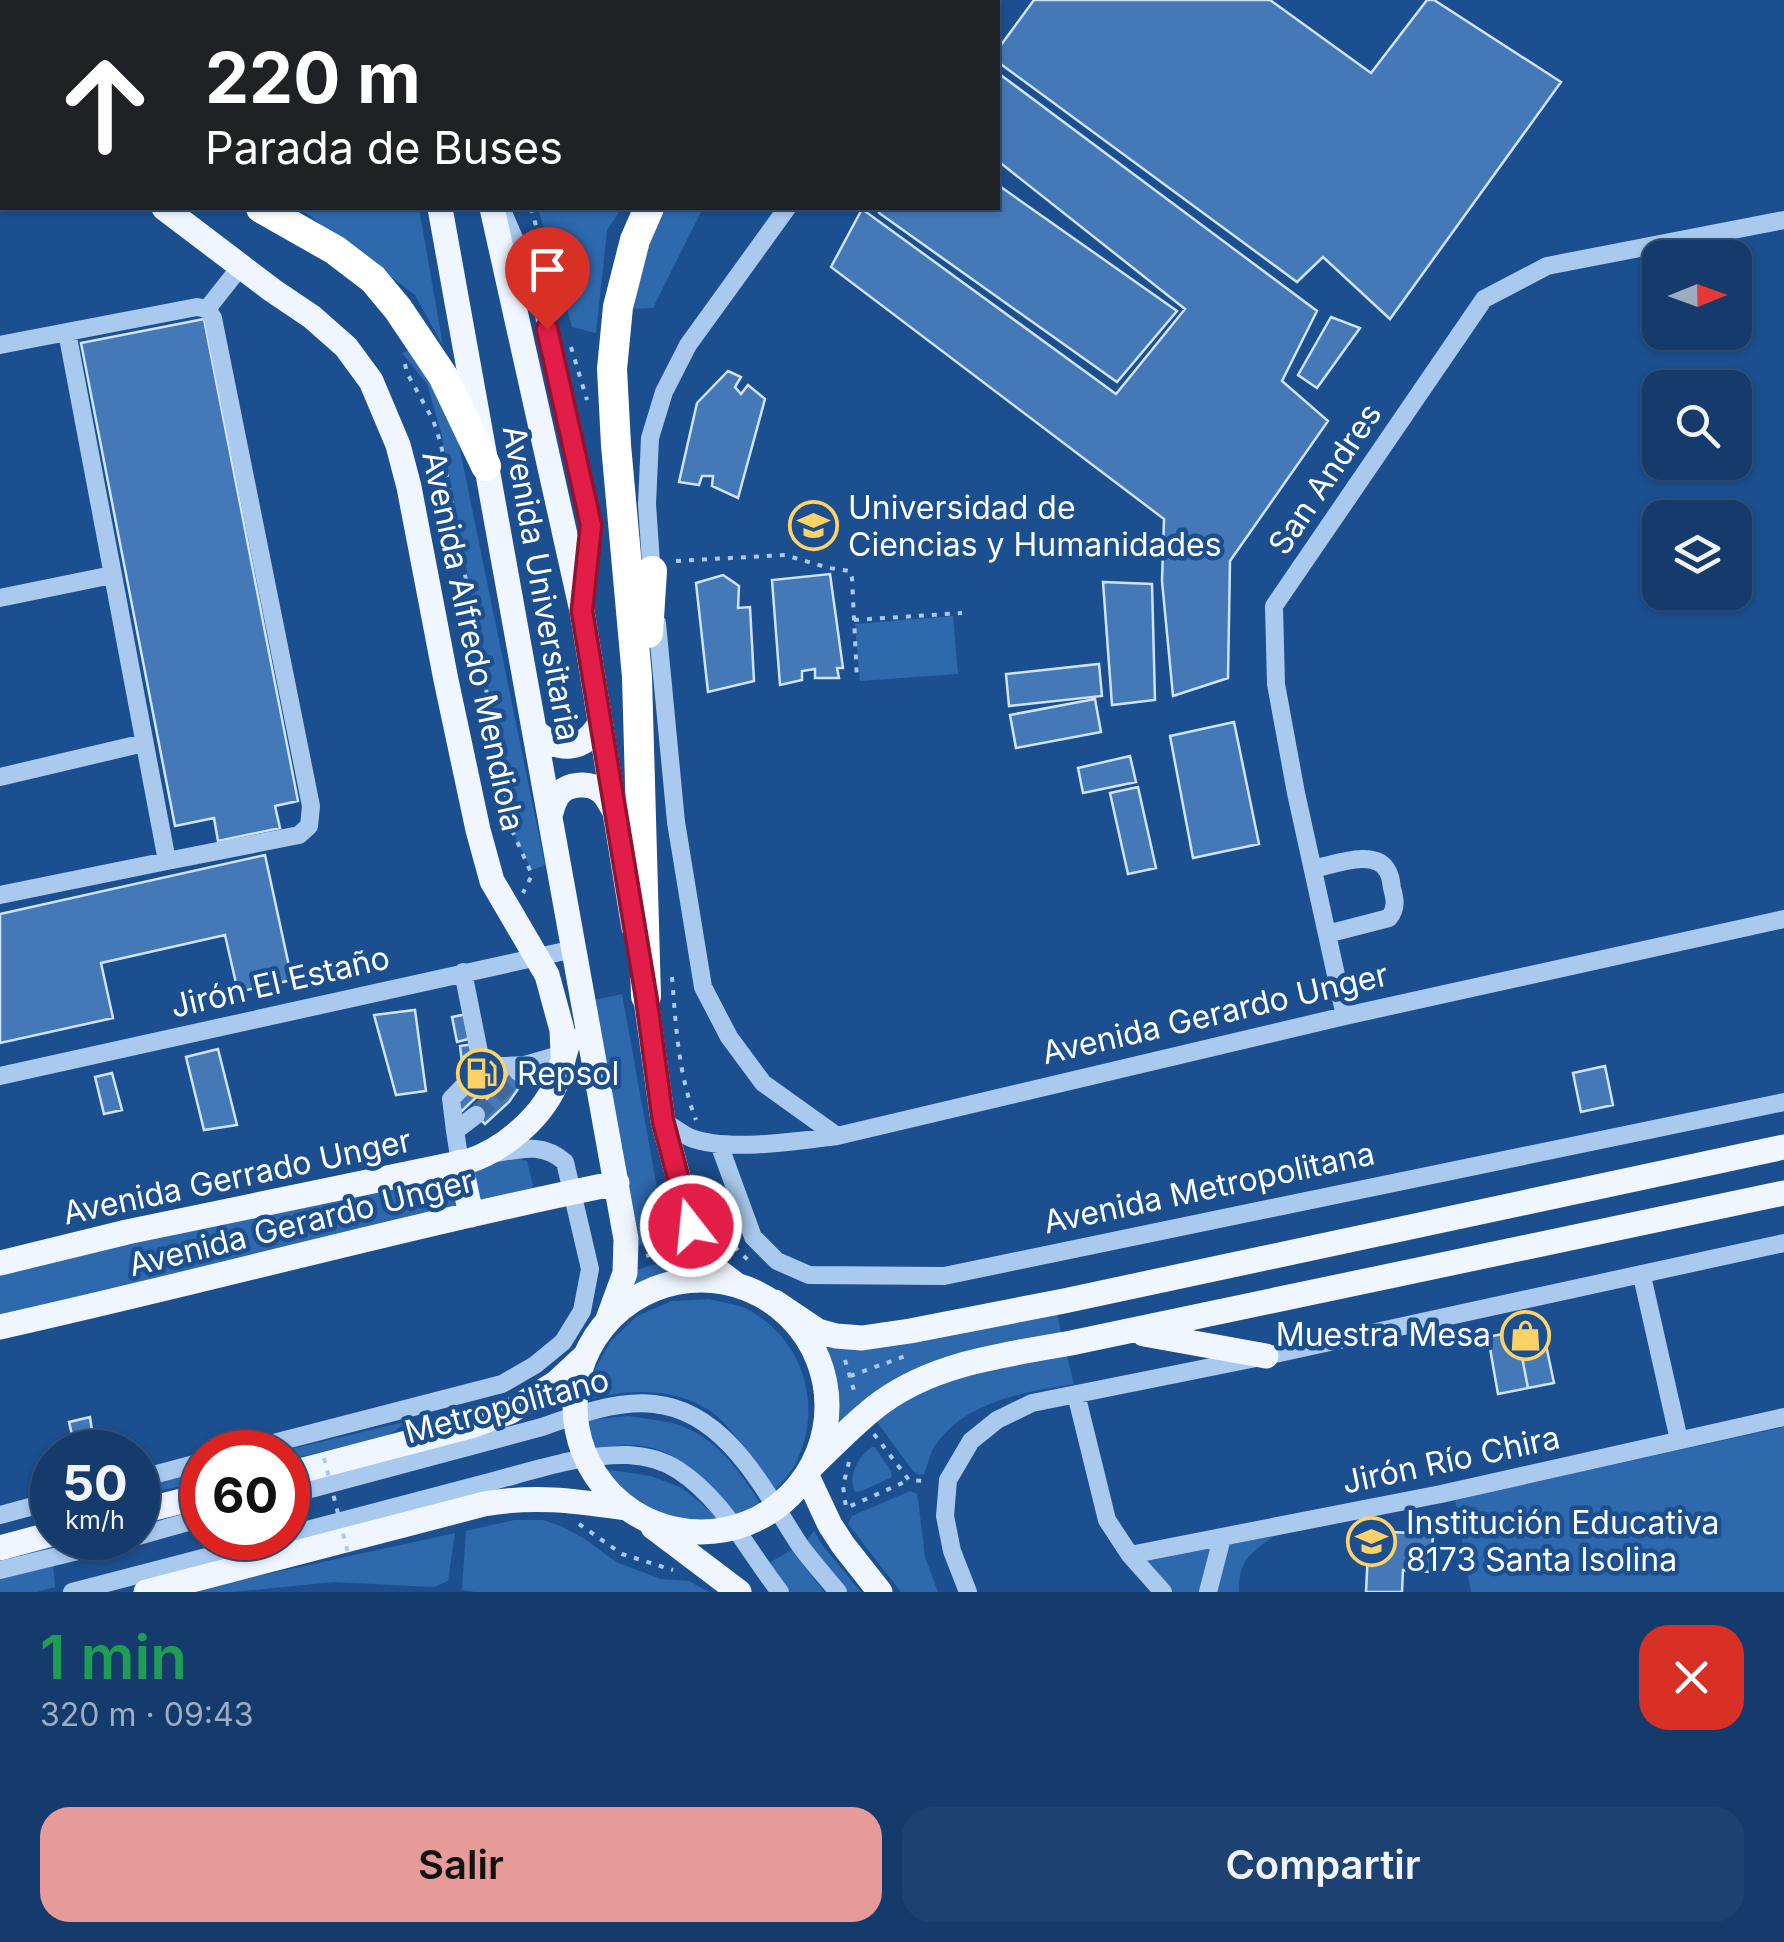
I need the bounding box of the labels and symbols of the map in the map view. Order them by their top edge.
pin [505,227,590,330]
north arrow [1642,240,1752,350]
street label: San Andres [1260,396,1389,562]
street label: Avenida Universitaria [495,422,588,743]
street label: Avenida Alfredo Mendiola [414,447,533,834]
place label: Universidad de Ciencias y Humanidades [848,488,1222,564]
school or university icon: Universidad de Ciencias y Humanidades [787,500,839,552]
street label: Jirón El Estaño [167,937,393,1026]
street label: Avenida Gerardo Unger [1038,955,1392,1072]
fuel station icon: Repsol [456,1048,508,1100]
place label: Repsol [517,1054,619,1093]
street label: Avenida Gerrado Unger [59,1121,415,1232]
street label: Avenida Metropolitana [1040,1133,1378,1242]
street label: Avenida Gerardo Unger [124,1161,477,1284]
position arrow [639,1174,743,1278]
shop icon: Muestra Mesa [1500,1309,1552,1361]
place label: Muestra Mesa [1276,1315,1491,1354]
street label: Metropolitano [401,1360,613,1451]
street label: Jirón Río Chira [1339,1417,1563,1502]
speed limit sign: 60 [180,1430,310,1560]
place label: Institución Educativa 8173 Santa Isolina [1406,1503,1719,1579]
school or university icon: Institución Educativa 8173 Santa Isolina [1345,1515,1397,1567]

